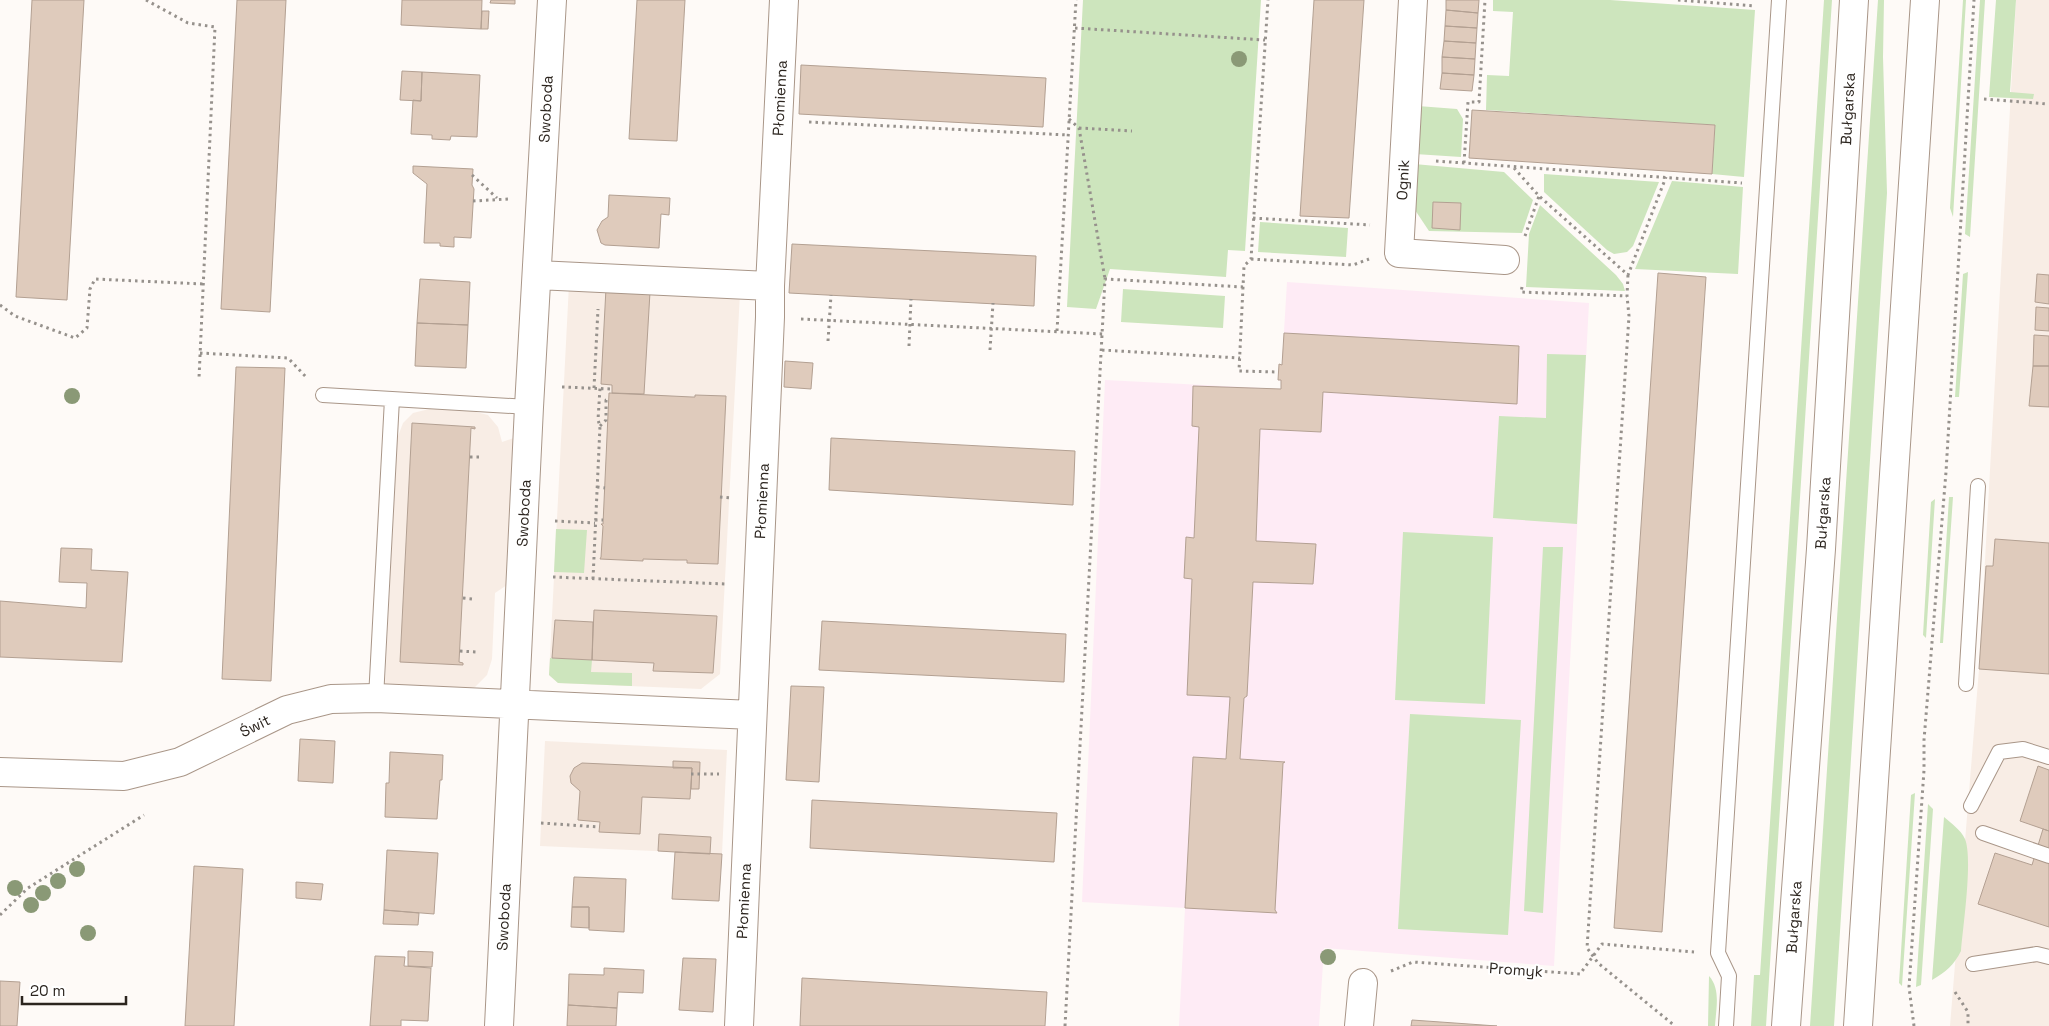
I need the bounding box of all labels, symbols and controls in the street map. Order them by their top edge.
street label: Płomienna [768,59,791,136]
street label: Bułgarska [1836,72,1859,146]
street label: Swoboda [534,74,557,143]
street label: Ognik [1392,159,1413,201]
street label: Płomienna [750,462,773,539]
street label: Bułgarska [1810,476,1835,550]
street label: Swoboda [512,478,535,547]
street label: Świt [236,710,273,741]
street label: Płomienna [732,862,755,939]
street label: Bułgarska [1781,880,1806,954]
street label: Swoboda [492,882,515,951]
street label: Promyk [1489,958,1543,981]
scale bar [22,974,126,1006]
text: 20 m [30,981,65,1000]

